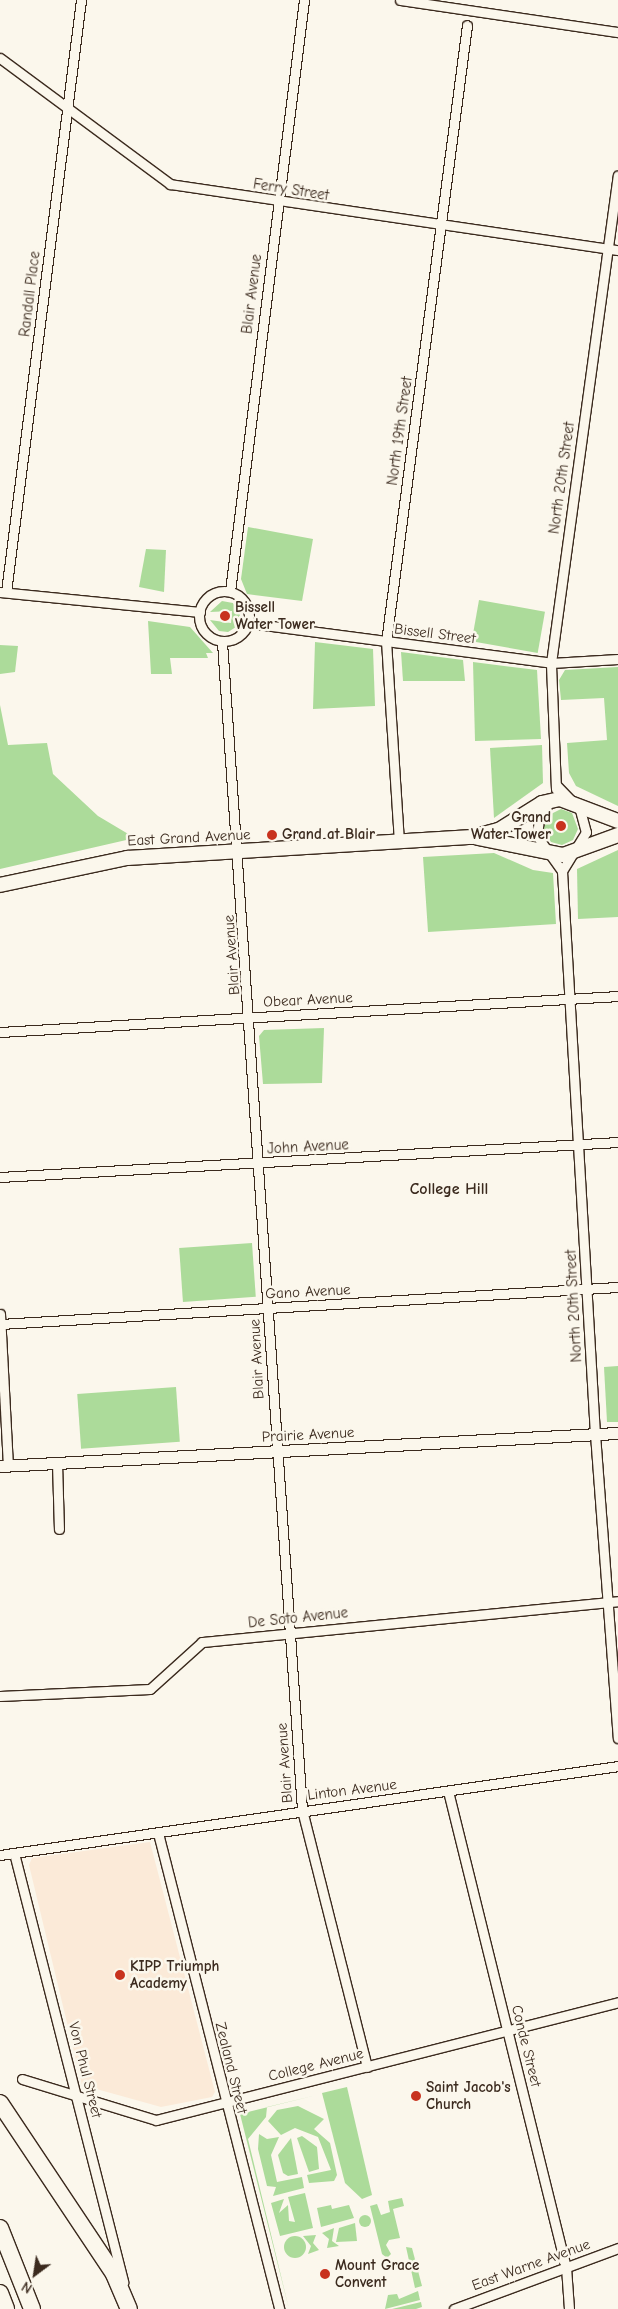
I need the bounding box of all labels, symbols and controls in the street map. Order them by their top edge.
street label: Ferry Street [252,175,330,205]
street label: Randall Place [16,250,44,338]
street label: Blair Avenue [238,253,266,335]
street label: North 19th Street [383,375,417,487]
street label: North 20th Street [545,421,579,535]
place label: Bissell Water Tower [235,598,315,633]
marker: Bissell Water Tower [219,610,231,622]
street label: Bissell Street [393,620,477,648]
place label: Grand Water Tower [471,808,551,843]
marker: Grand Water Tower [555,820,567,832]
street label: East Grand Avenue [127,826,251,850]
place label: Grand at Blair [282,826,375,844]
marker: Grand at Blair [266,829,278,841]
street label: Blair Avenue [220,914,244,996]
street label: Obear Avenue [263,989,353,1011]
street label: John Avenue [267,1136,349,1158]
district label: College Hill [410,1179,488,1199]
street label: North 20th Street [562,1249,586,1363]
street label: Gano Avenue [265,1281,351,1303]
street label: Blair Avenue [246,1318,268,1400]
street label: Prairie Avenue [261,1424,355,1446]
street label: De Soto Avenue [247,1604,349,1632]
street label: Blair Avenue [273,1722,297,1804]
street label: Linton Avenue [306,1776,398,1804]
place label: KIPP Triumph Academy [130,1957,219,1992]
marker: KIPP Triumph Academy [114,1969,126,1981]
street label: Conde Street [507,2003,545,2089]
street label: Von Phul Street [64,2020,106,2120]
street label: Zealand Street [211,2020,251,2116]
street label: College Avenue [267,2044,365,2086]
place label: Saint Jacob's Church [426,2078,511,2113]
marker: Saint Jacob's Church [410,2090,422,2102]
street label: East Warne Avenue [469,2235,593,2295]
north arrow [10,2249,60,2299]
place label: Mount Grace Convent [335,2256,419,2291]
marker: Mount Grace Convent [319,2268,331,2280]
text: N [19,2278,35,2297]

